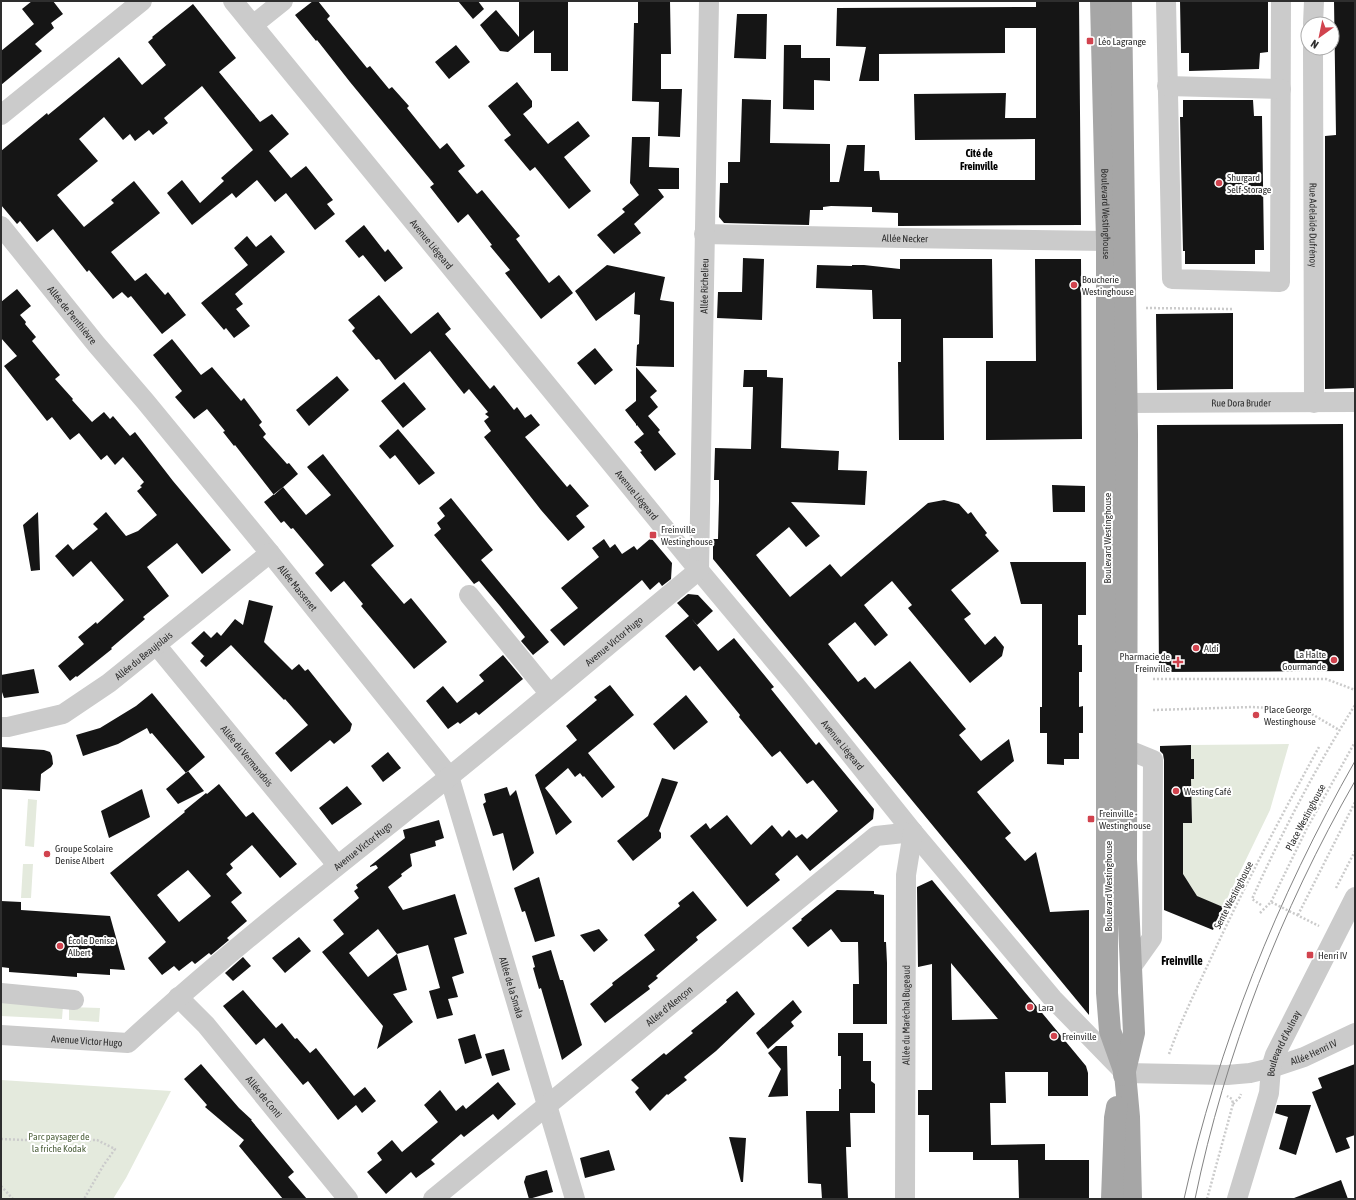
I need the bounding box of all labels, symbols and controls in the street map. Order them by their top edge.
north arrow [1300,16,1340,56]
marker: Léo Lagrange [1085,36,1095,46]
place label: Léo Lagrange [1098,36,1147,47]
text: N [1309,38,1321,51]
district label: Cité de Freinville [960,147,998,172]
street label: Boulevard Westinghouse [1099,168,1112,260]
place label: Shurgard Self-Storage [1227,172,1272,195]
marker: Shurgard Self-Storage [1214,178,1224,188]
street label: Rue Adelaïde Dufrénoy [1307,183,1319,267]
street label: Avenue Liégeard [408,217,455,272]
street label: Allée Necker [882,233,929,244]
street label: Allée Richelieu [699,258,710,314]
place label: Boucherie Westinghouse [1082,274,1134,297]
marker: Boucherie Westinghouse [1069,280,1079,290]
street label: Allée de Penthièvre [45,284,99,347]
street label: Rue Dora Bruder [1211,397,1272,409]
street label: Avenue Liégeard [613,468,660,522]
street label: Boulevard Westinghouse [1102,492,1113,583]
place label: Freinville Westinghouse [661,524,713,547]
marker: Freinville Westinghouse [648,530,658,540]
street label: Allée Massenet [276,563,319,613]
street label: Avenue Victor Hugo [583,614,645,668]
street label: Allée du Beaujolais [113,629,175,682]
marker: Aldi [1191,643,1201,653]
place label: Aldi [1204,643,1219,654]
place label: La Halte Gourmande [1282,649,1326,672]
place label: Pharmacie de Freinville [1120,651,1170,674]
marker: La Halte Gourmande [1329,655,1339,665]
marker: Pharmacie de Freinville [1173,657,1183,667]
place label: Place George Westinghouse [1264,704,1316,727]
marker: Place George Westinghouse [1251,710,1261,720]
street label: Avenue Liégeard [819,718,866,773]
street label: Allée du Vermandois [219,723,275,789]
street label: Place Westinghouse [1283,782,1328,852]
marker: Westing Café [1171,786,1181,796]
place label: Westing Café [1184,786,1232,797]
place label: Freinville - Westinghouse [1099,808,1151,831]
marker: Freinville - Westinghouse [1086,814,1096,824]
street label: Avenue Victor Hugo [332,819,395,873]
street label: Boulevard Westinghouse [1103,840,1114,931]
place label: Groupe Scolaire Denise Albert [55,843,114,866]
marker: Groupe Scolaire Denise Albert [42,849,52,859]
street label: Sente Westinghouse [1212,859,1255,931]
place label: École Denise Albert [68,935,115,958]
marker: École Denise Albert [55,941,65,951]
marker: Henri IV [1305,950,1315,960]
place label: Henri IV [1318,950,1347,961]
district label: Freinville [1161,954,1203,968]
street label: Allée de la Smala [497,956,526,1020]
street label: Allée du Maréchal Bugeaud [900,965,912,1065]
street label: Allée d'Alençon [644,984,695,1028]
marker: Lara [1025,1002,1035,1012]
place label: Lara [1038,1002,1054,1013]
street label: Boulevard d'Aulnay [1265,1009,1303,1077]
marker: Freinville [1049,1031,1059,1041]
place label: Freinville [1062,1031,1097,1042]
street label: Avenue Victor Hugo [51,1033,123,1049]
street label: Allée Henri IV [1289,1037,1339,1067]
street label: Allée de Conti [244,1074,284,1120]
park label: Parc paysager de la friche Kodak [28,1131,90,1154]

